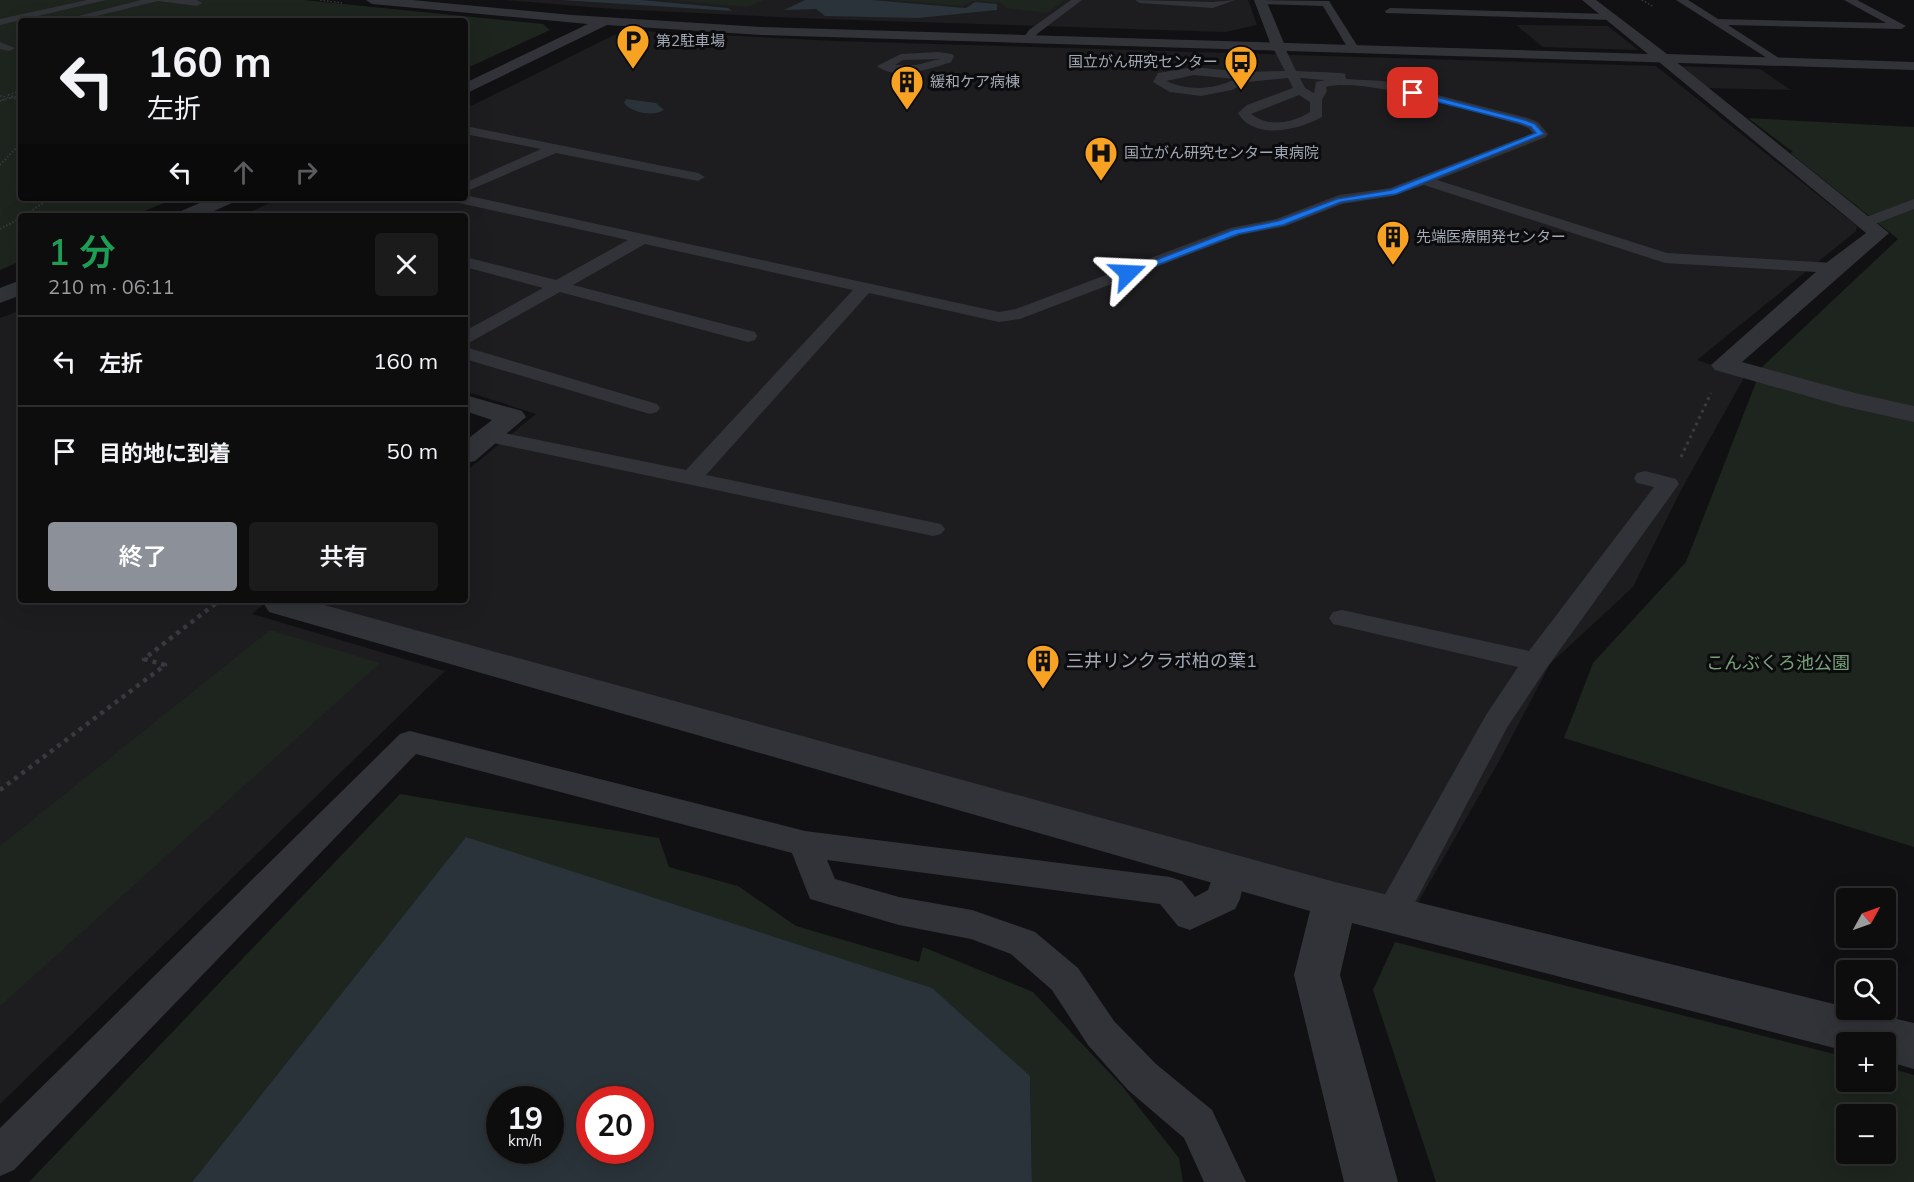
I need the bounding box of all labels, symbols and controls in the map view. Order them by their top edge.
parking icon: 第2駐車場 [615,23,651,70]
place label: 第2駐車場 [656,31,725,50]
text: 160 m [147,35,272,88]
icon: left [48,42,126,120]
bus stop icon: 国立がん研究センター [1223,44,1259,91]
place label: 国立がん研究センター [1068,52,1218,71]
building icon: 緩和ケア病棟 [889,64,925,111]
pin [1387,67,1438,118]
place label: 緩和ケア病棟 [930,72,1020,91]
icon: arrive [1396,76,1429,109]
text: 左折 [147,91,201,125]
hospital icon: 国立がん研究センター東病院 [1083,135,1119,182]
place label: 国立がん研究センター東病院 [1124,143,1319,162]
icon: left [164,156,197,189]
icon: ahead [227,156,260,189]
icon: right [290,156,323,189]
building icon: 先端医療開発センター [1375,219,1411,266]
place label: 先端医療開発センター [1416,227,1566,246]
text: 1 分 [48,229,115,274]
button: close [375,233,438,296]
position arrow [1096,241,1160,305]
text: 210 m · 06:11 [48,274,174,299]
icon: left [48,345,81,378]
text: 160 m [373,347,438,375]
text: 左折 [99,349,143,377]
icon: arrive [48,435,81,468]
text: 50 m [387,437,438,465]
text: 目的地に到着 [99,439,231,467]
button: 終了 [48,522,237,591]
button: 共有 [249,522,438,591]
building icon: 三井リンクラボ柏の葉1 [1025,643,1061,690]
place label: 三井リンクラボ柏の葉1 [1066,649,1257,672]
park label: こんぶくろ池公園 [1706,651,1850,674]
north arrow [1836,888,1896,948]
map controls [1836,888,1896,1164]
button: search [1836,960,1896,1020]
button: + [1836,1032,1896,1092]
speed limit sign: 20 [576,1086,654,1164]
text: 19 [507,1099,543,1137]
button: − [1836,1104,1896,1164]
text: km/h [508,1131,542,1150]

